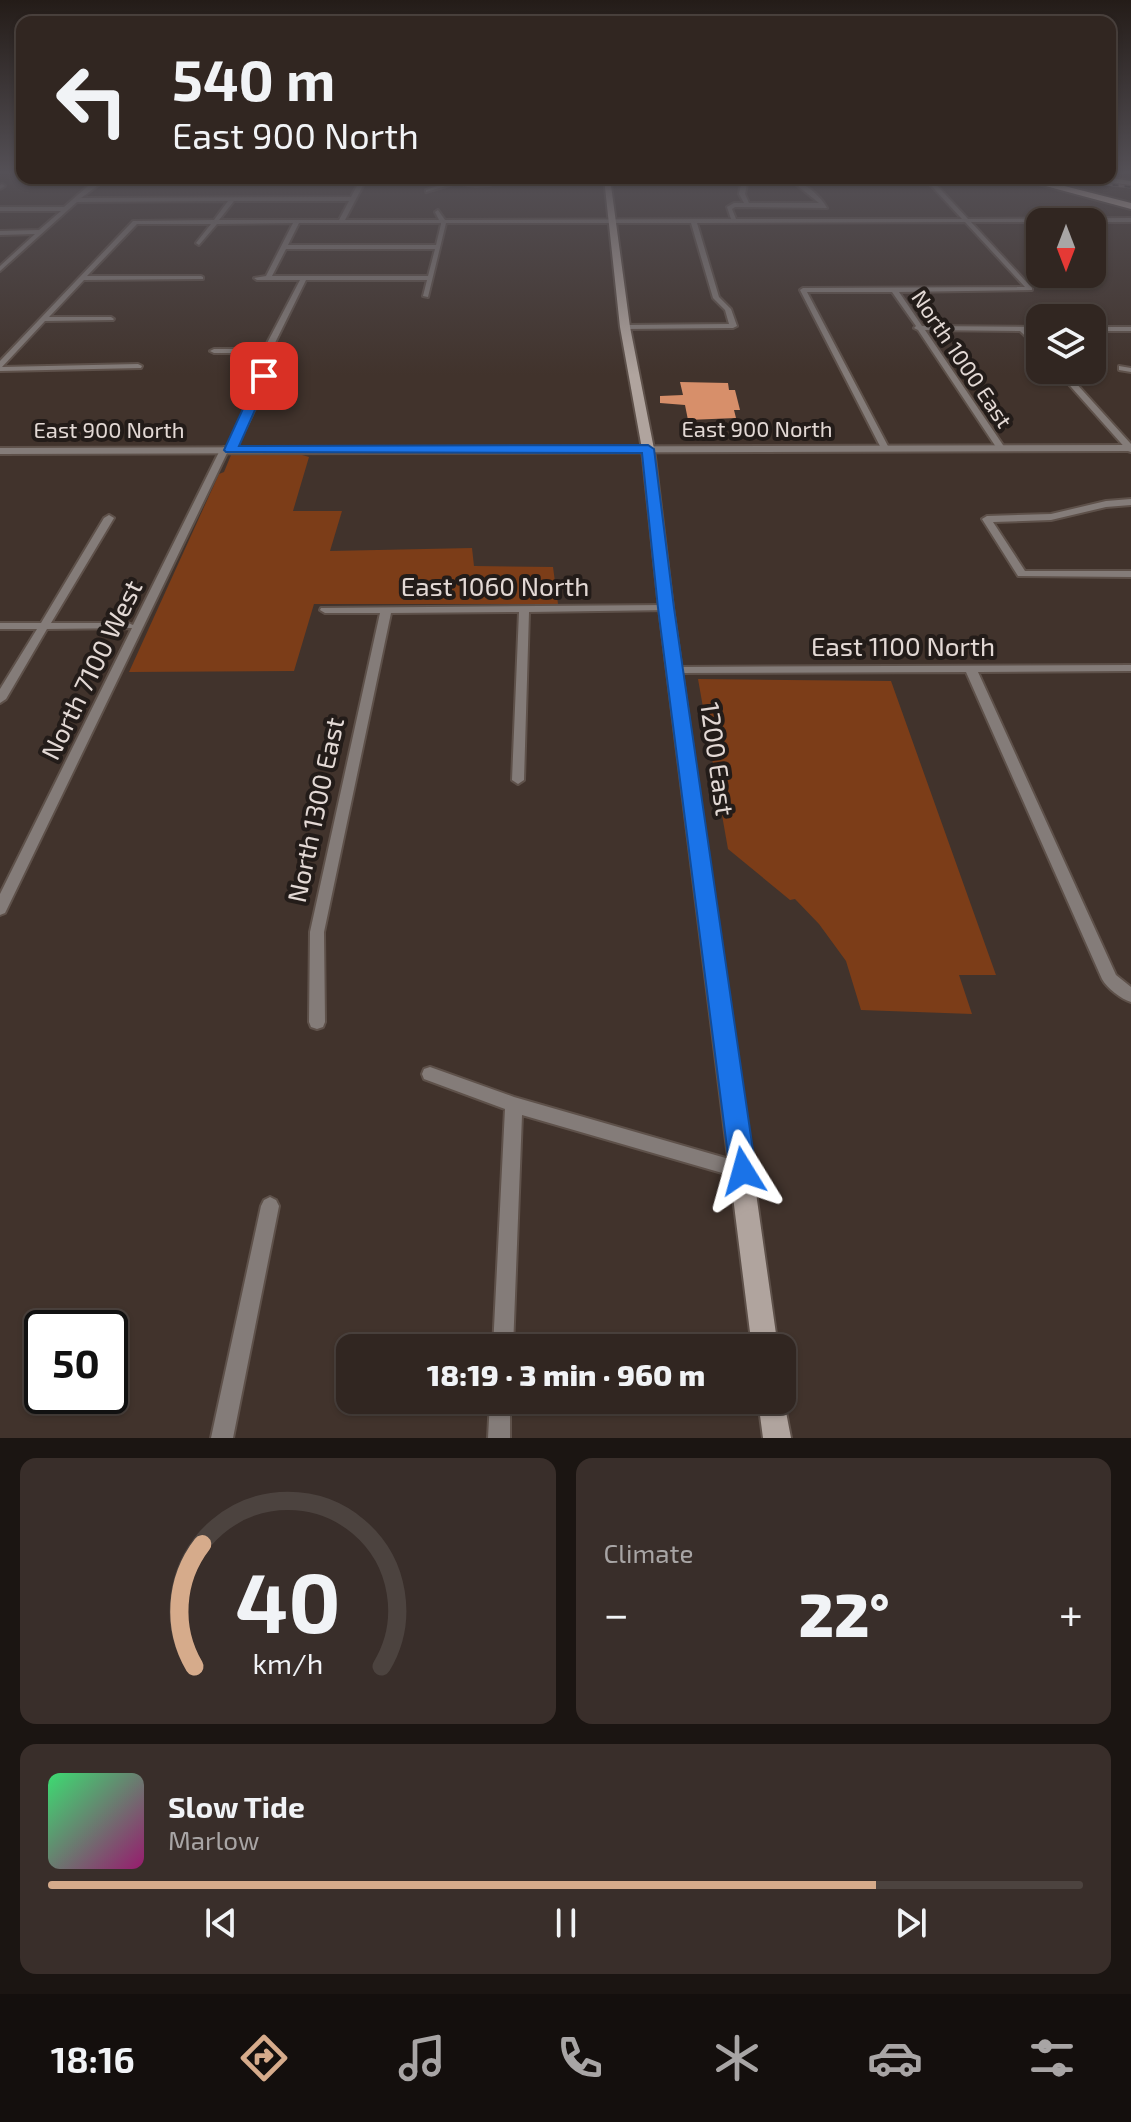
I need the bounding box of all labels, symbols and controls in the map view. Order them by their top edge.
text: 540 m [172,45,335,112]
icon: left [40,48,144,152]
text: East 900 North [172,113,419,156]
north arrow [1026,208,1106,288]
map controls [1026,208,1106,384]
street label: North 1000 East [907,285,1018,432]
button: layers [1026,304,1106,384]
pin [230,342,298,410]
icon: arrive [242,354,286,398]
street label: East 900 North [682,415,832,441]
street label: East 900 North [34,416,184,442]
street label: East 1060 North [401,570,589,601]
street label: North 7100 West [34,574,148,764]
street label: East 1100 North [811,630,995,661]
street label: 1200 East [695,700,742,818]
street label: North 1300 East [280,714,349,905]
position arrow [701,1129,785,1213]
speed limit sign: 50 [24,1310,128,1414]
text: 18:19 · 3 min · 960 m [427,1356,705,1392]
text: Climate [604,1537,693,1568]
text: 40 [235,1550,340,1650]
text: 22° [799,1577,889,1649]
text: − [604,1586,629,1639]
text: + [1059,1586,1083,1639]
text: km/h [252,1645,323,1680]
text: Slow Tide [168,1788,305,1824]
text: Marlow [168,1824,259,1855]
icon: previous [199,1901,243,1945]
icon: pause [544,1901,588,1945]
icon: next [889,1901,933,1945]
icon: directions [236,2030,292,2086]
icon: music [394,2030,450,2086]
icon: phone [552,2030,608,2086]
icon: climate [709,2030,765,2086]
icon: car [867,2030,923,2086]
icon: filters [1024,2030,1080,2086]
text: 18:16 [51,2037,135,2080]

